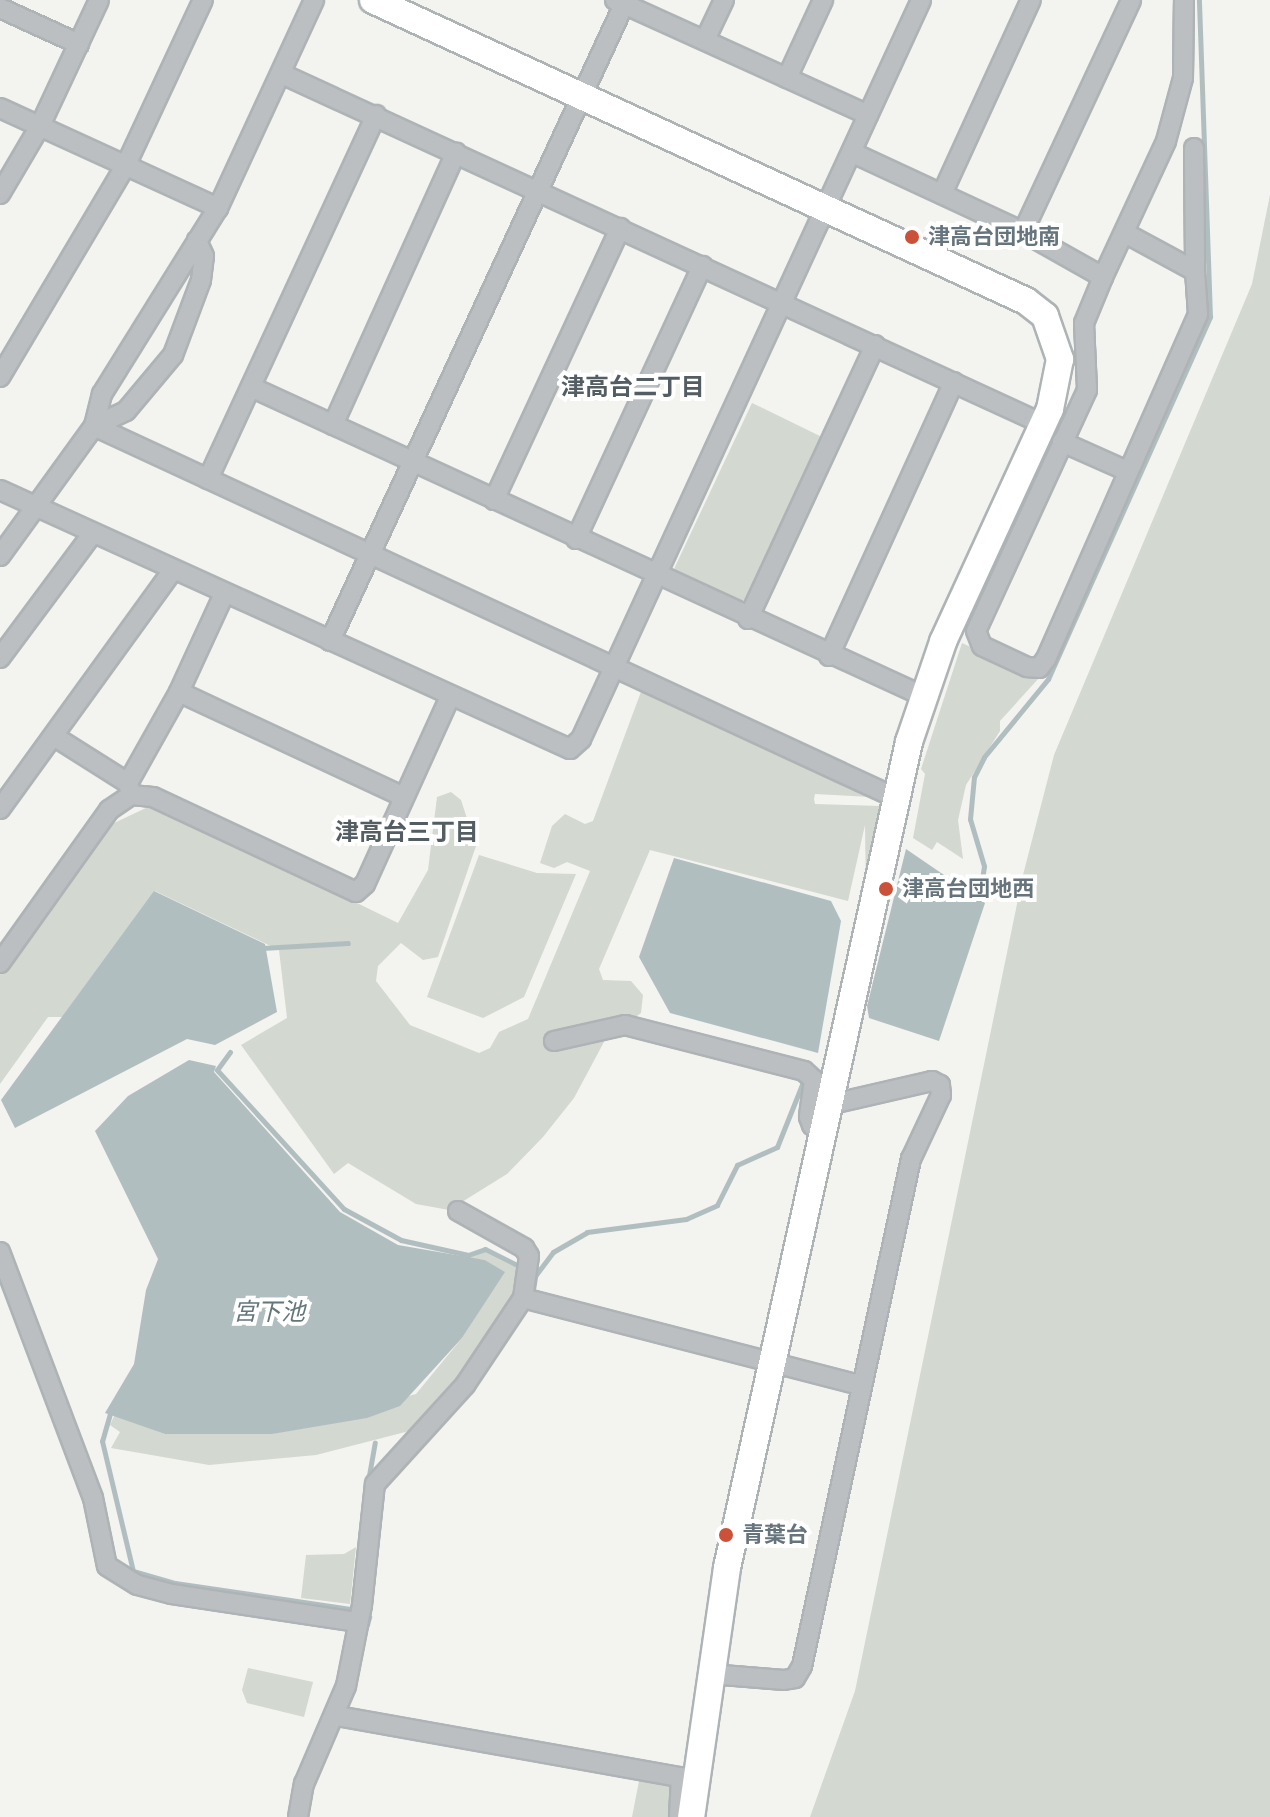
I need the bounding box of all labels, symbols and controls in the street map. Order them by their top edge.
place label: 津高台団地南 [928,224,1060,250]
marker: 津高台団地南 [903,228,921,246]
district label: 津高台二丁目 [561,373,705,401]
district label: 津高台三丁目 [335,818,479,846]
place label: 津高台団地西 [902,876,1034,902]
marker: 津高台団地西 [877,880,895,898]
water label: 宮下池 [233,1298,305,1326]
place label: 青葉台 [742,1522,808,1548]
marker: 青葉台 [717,1526,735,1544]

